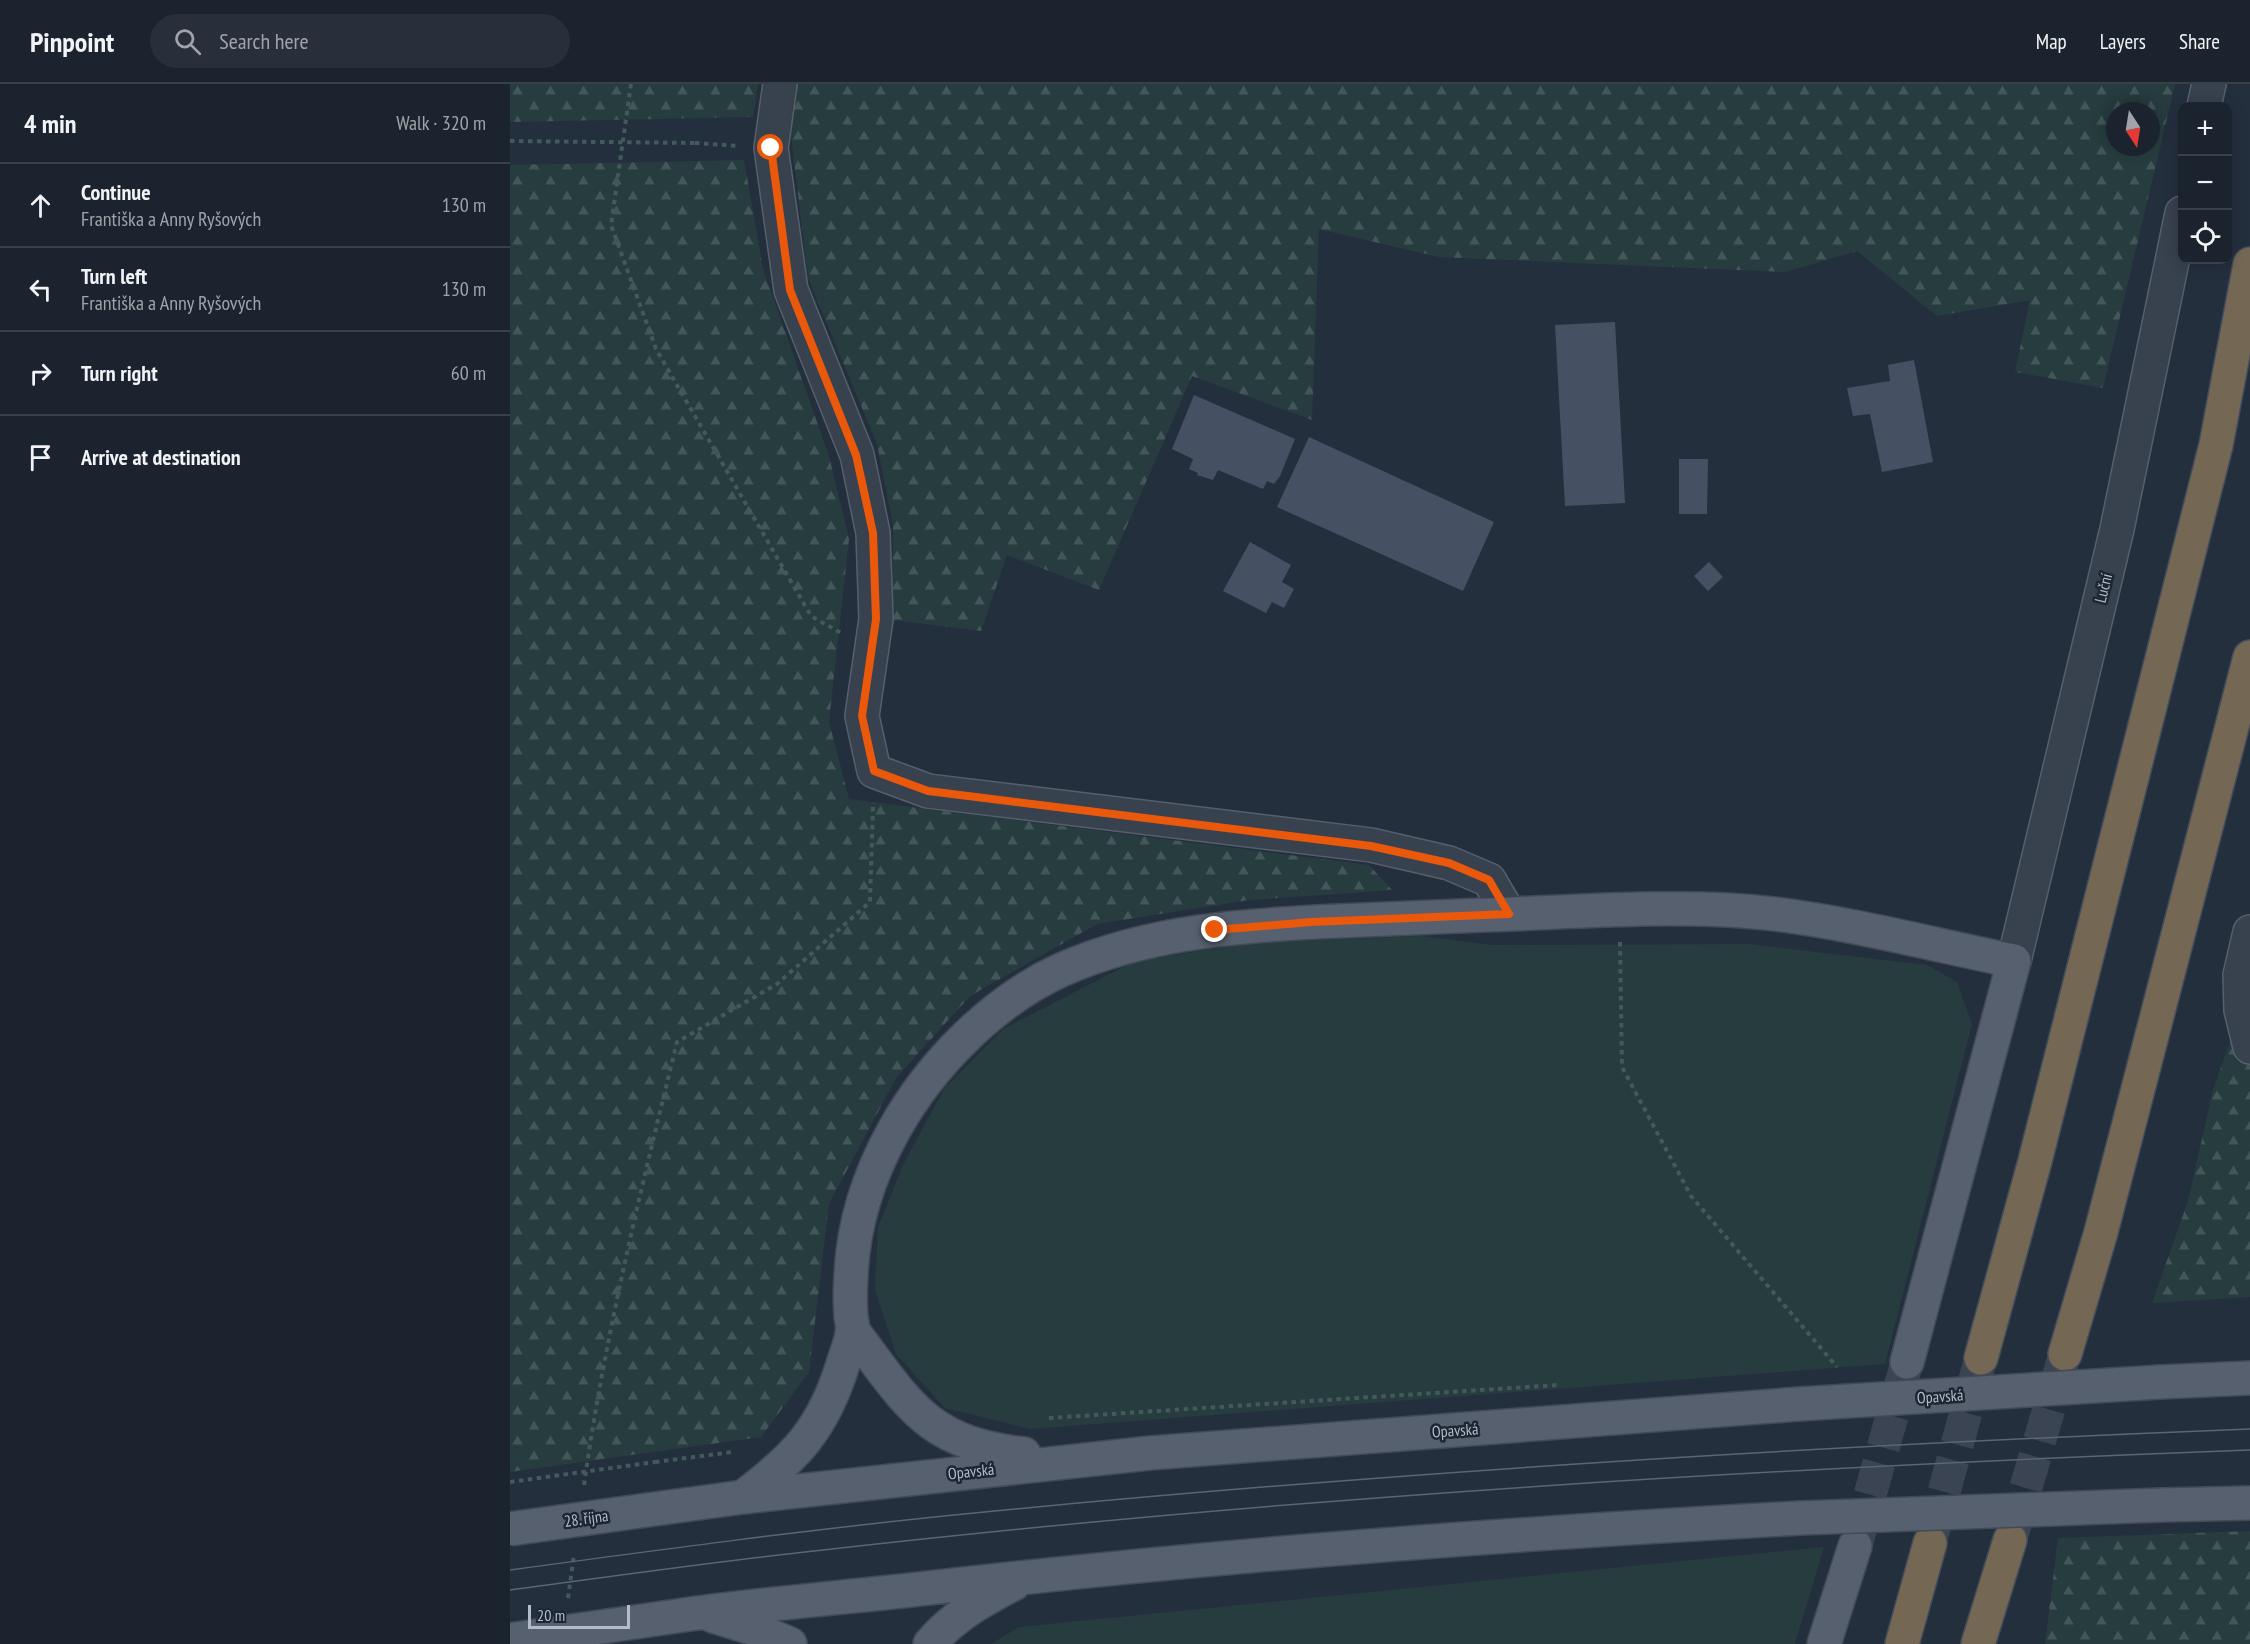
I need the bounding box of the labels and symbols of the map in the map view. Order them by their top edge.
north arrow [2106,102,2160,156]
route start [757,134,783,160]
street label: Luční [2090,571,2116,605]
route end [1201,916,1227,942]
street label: Opavská [1916,1384,1964,1408]
street label: Opavská [1431,1418,1479,1442]
street label: Opavská [947,1459,995,1483]
street label: 28. října [563,1505,609,1531]
scale bar [528,1602,630,1630]

